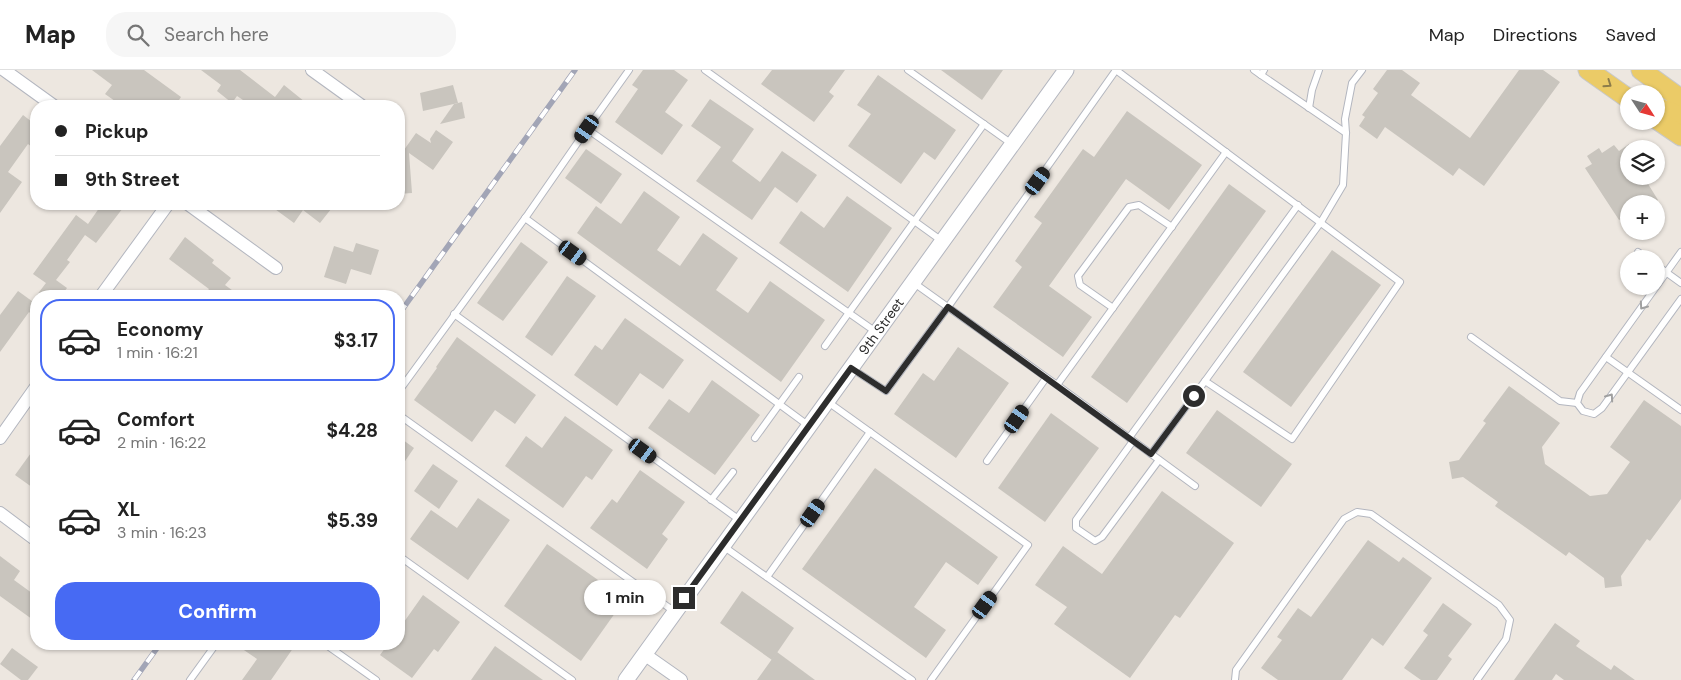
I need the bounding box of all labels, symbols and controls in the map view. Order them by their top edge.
search box [106,12,456,57]
text: Map [25,19,76,50]
icon: search [124,21,152,49]
text: Search here [164,22,269,47]
text: Map [1429,23,1465,47]
text: Directions [1493,23,1578,47]
text: Saved [1606,23,1656,47]
one-way arrow [1603,78,1612,87]
north arrow [1620,85,1665,130]
map controls [1620,85,1665,295]
car [572,112,601,146]
text: Pickup [85,119,149,144]
button: layers [1620,140,1665,185]
car [1023,164,1052,198]
text: 9th Street [85,167,180,192]
button: + [1620,195,1665,240]
car [556,238,589,268]
button: − [1620,250,1665,295]
street label: 9th Street [855,294,908,358]
one-way arrow [1640,300,1648,309]
text: Economy [117,317,204,342]
icon: car [57,318,102,363]
text: $3.17 [334,328,378,353]
text: 1 min · 16:21 [117,342,198,363]
route start [1183,385,1205,407]
one-way arrow [1604,393,1613,403]
car [1002,402,1031,436]
text: Comfort [117,407,195,432]
icon: car [57,408,102,453]
text: $4.28 [327,418,378,443]
text: 2 min · 16:22 [117,432,206,453]
car [626,436,659,466]
car [798,496,827,530]
text: XL [117,497,140,522]
icon: car [57,498,102,543]
text: $5.39 [327,508,378,533]
text: 3 min · 16:23 [117,522,207,543]
callout: 1 min [584,580,666,616]
button: Confirm [55,582,380,640]
text: 1 min [606,587,644,608]
route end [673,587,695,609]
car [970,588,999,622]

